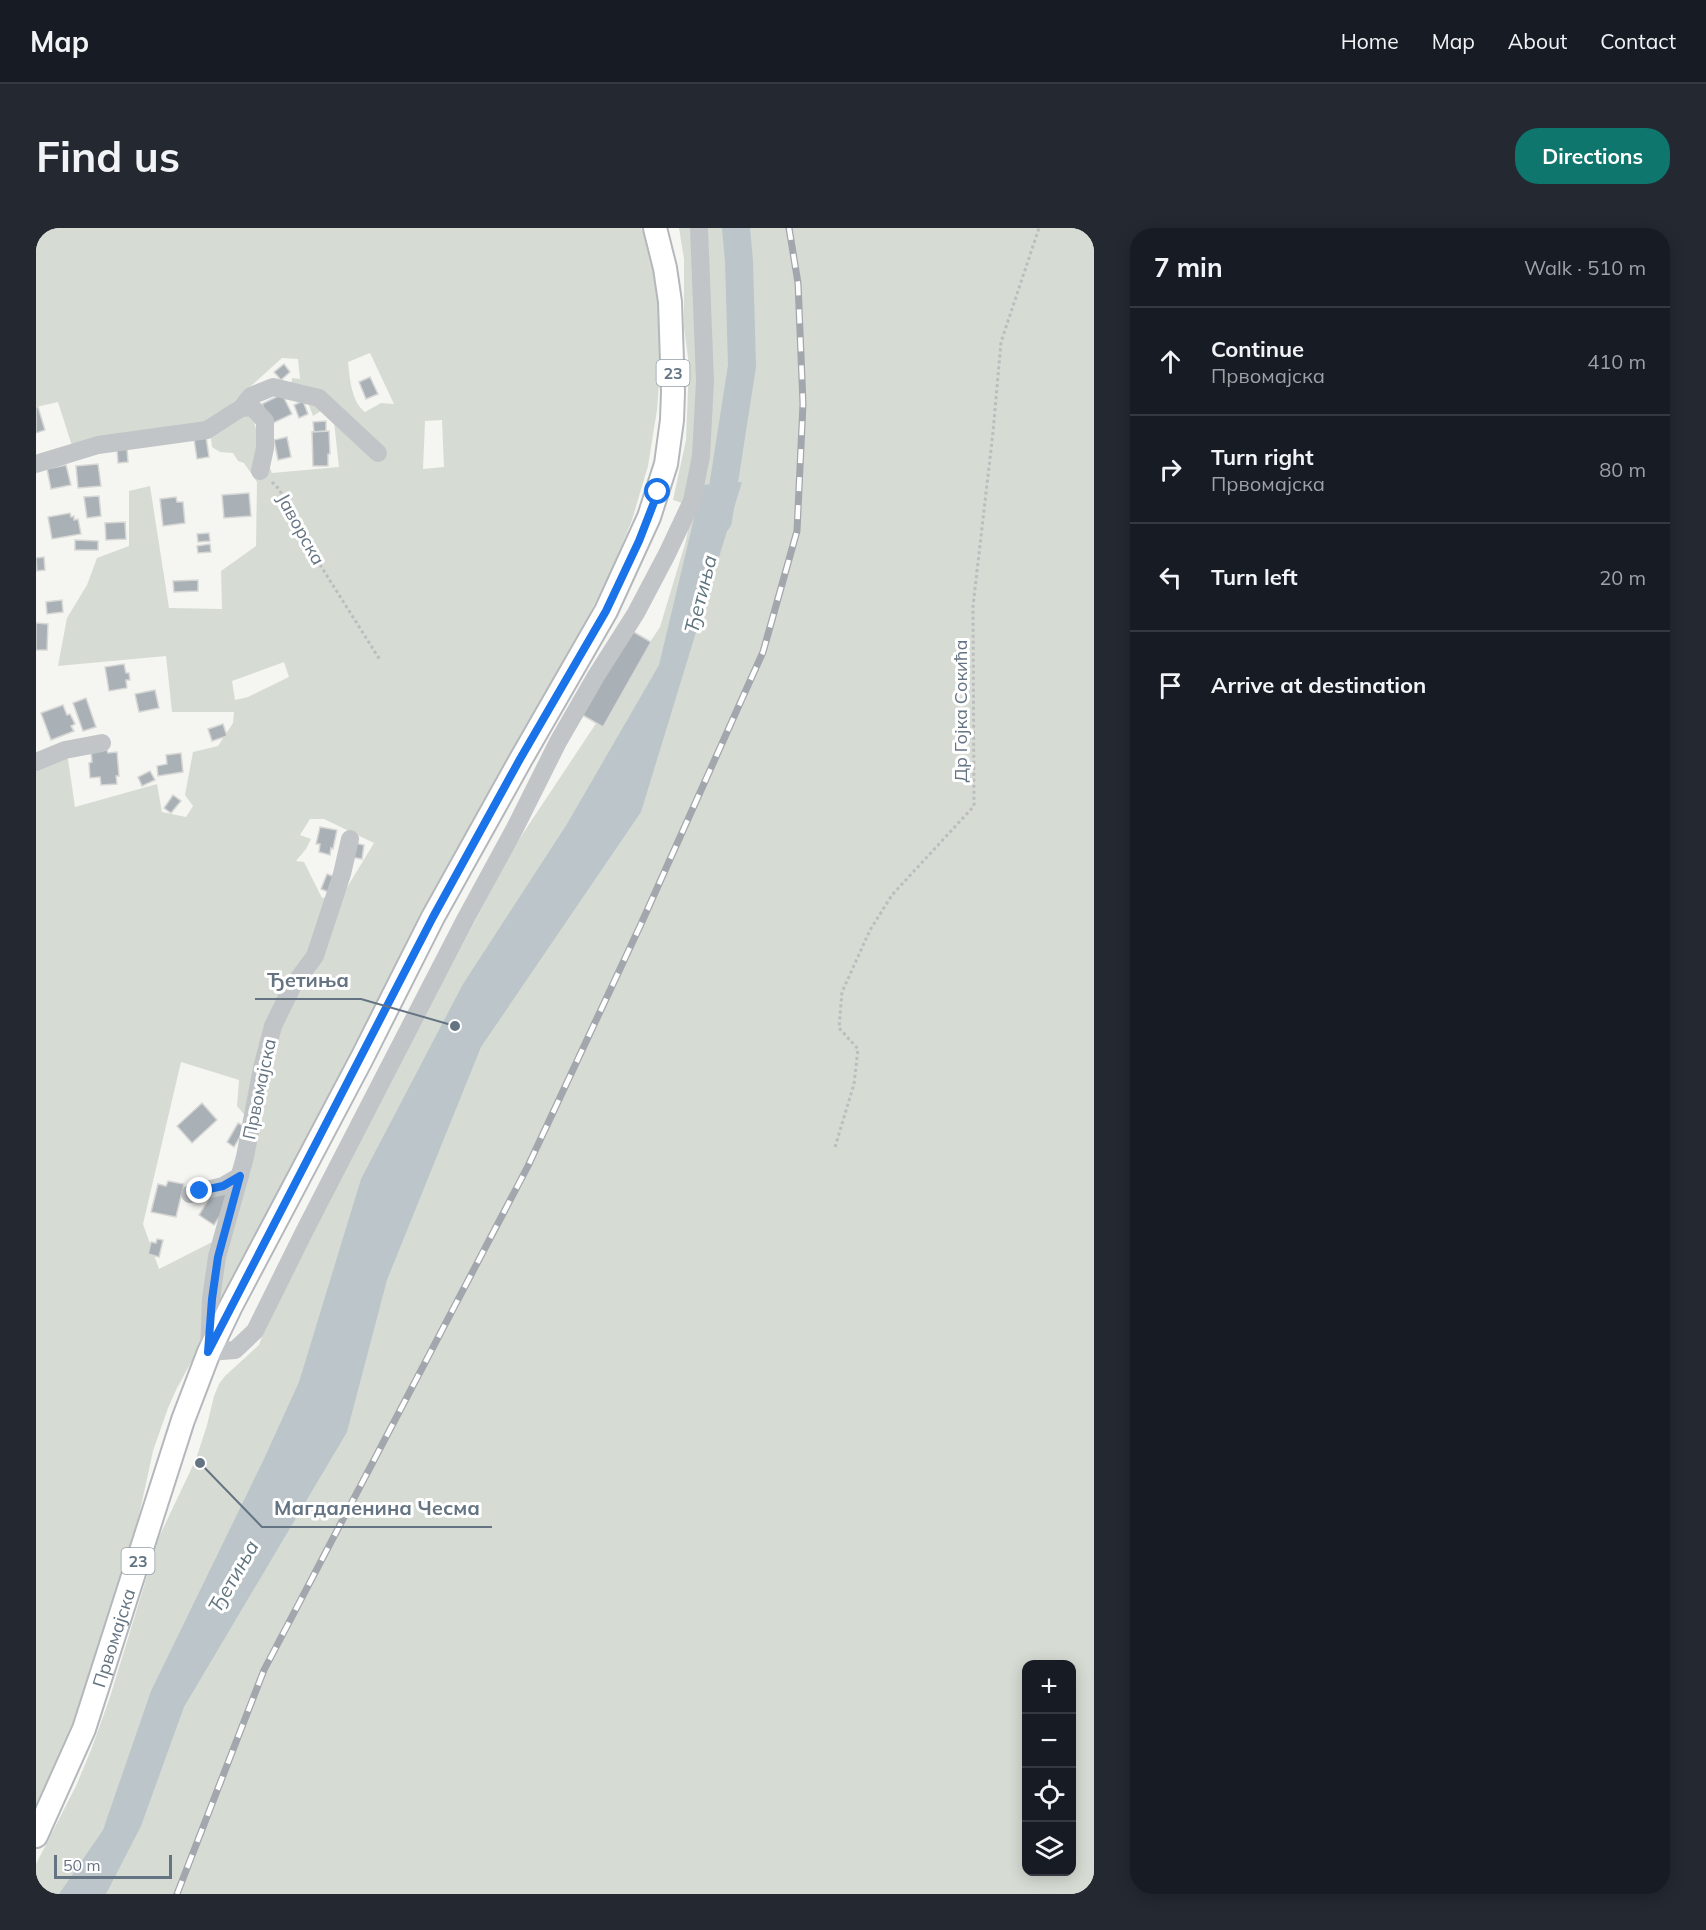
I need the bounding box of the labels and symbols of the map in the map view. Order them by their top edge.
road number: 23 [656,360,690,386]
route start [644,478,670,504]
street label: Јаворска [272,489,330,569]
water label: Ђетиња [678,552,722,636]
street label: Др Гојка Сокића [949,640,972,782]
callout: Ђетиња [255,961,361,999]
text: Ђетиња [267,967,349,992]
street label: Првомајска [237,1036,281,1142]
route end [186,1177,212,1203]
callout: Магдаленина Чесма [262,1489,492,1527]
text: Магдаленина Чесма [274,1495,480,1520]
water label: Ђетиња [202,1535,264,1617]
road number: 23 [122,1548,154,1574]
street label: Првомајска [87,1585,140,1690]
scale bar [54,1852,172,1880]

